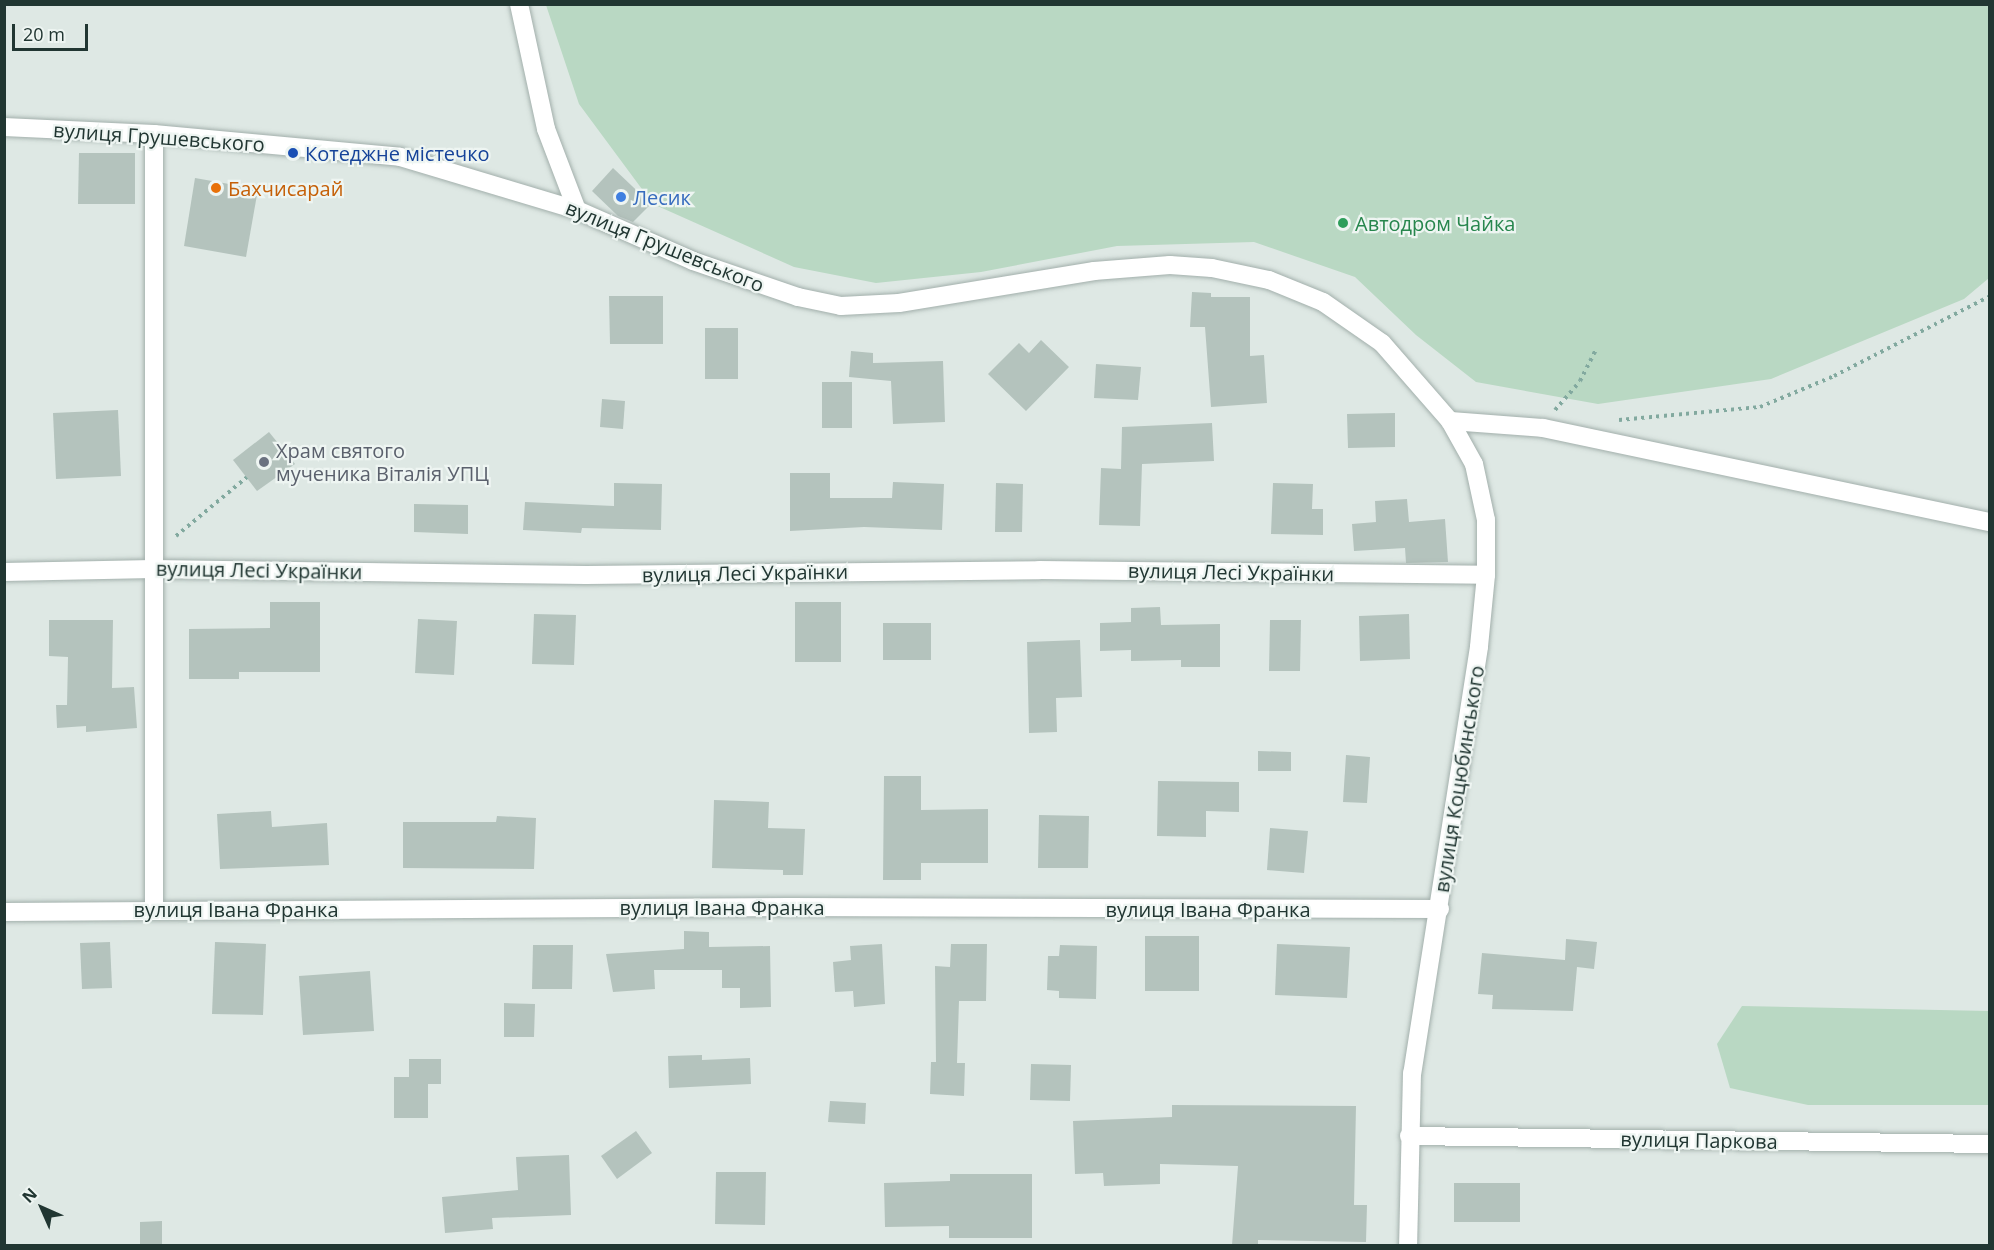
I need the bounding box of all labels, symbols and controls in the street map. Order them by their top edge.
scale bar [15,12,92,50]
text: 20 m [23,22,65,46]
street label: вулиця Грушевського [52,118,266,156]
place label: Котеджне містечко [305,141,490,165]
marker: Котеджне містечко [286,146,300,160]
place label: Бахчисарай [228,176,343,200]
marker: Бахчисарай [209,181,223,195]
place label: Лесик [633,185,691,209]
marker: Лесик [614,190,628,204]
street label: вулиця Грушевського [562,195,768,297]
place label: Автодром Чайка [1355,211,1515,235]
marker: Автодром Чайка [1336,216,1350,230]
place label: Храм святого мученика Віталія УПЦ [276,438,489,485]
marker: Храм святого мученика Віталія УПЦ [257,455,271,469]
street label: вулиця Лесі Українки [156,556,362,584]
street label: вулиця Лесі Українки [1128,558,1334,586]
street label: вулиця Лесі Українки [642,559,848,587]
street label: вулиця Коцюбинського [1429,664,1489,894]
street label: вулиця Івана Франка [620,895,824,919]
street label: вулиця Івана Франка [134,897,338,921]
street label: вулиця Івана Франка [1106,897,1310,921]
street label: вулиця Паркова [1620,1127,1778,1153]
north arrow [12,1178,72,1238]
text: N [17,1183,42,1208]

